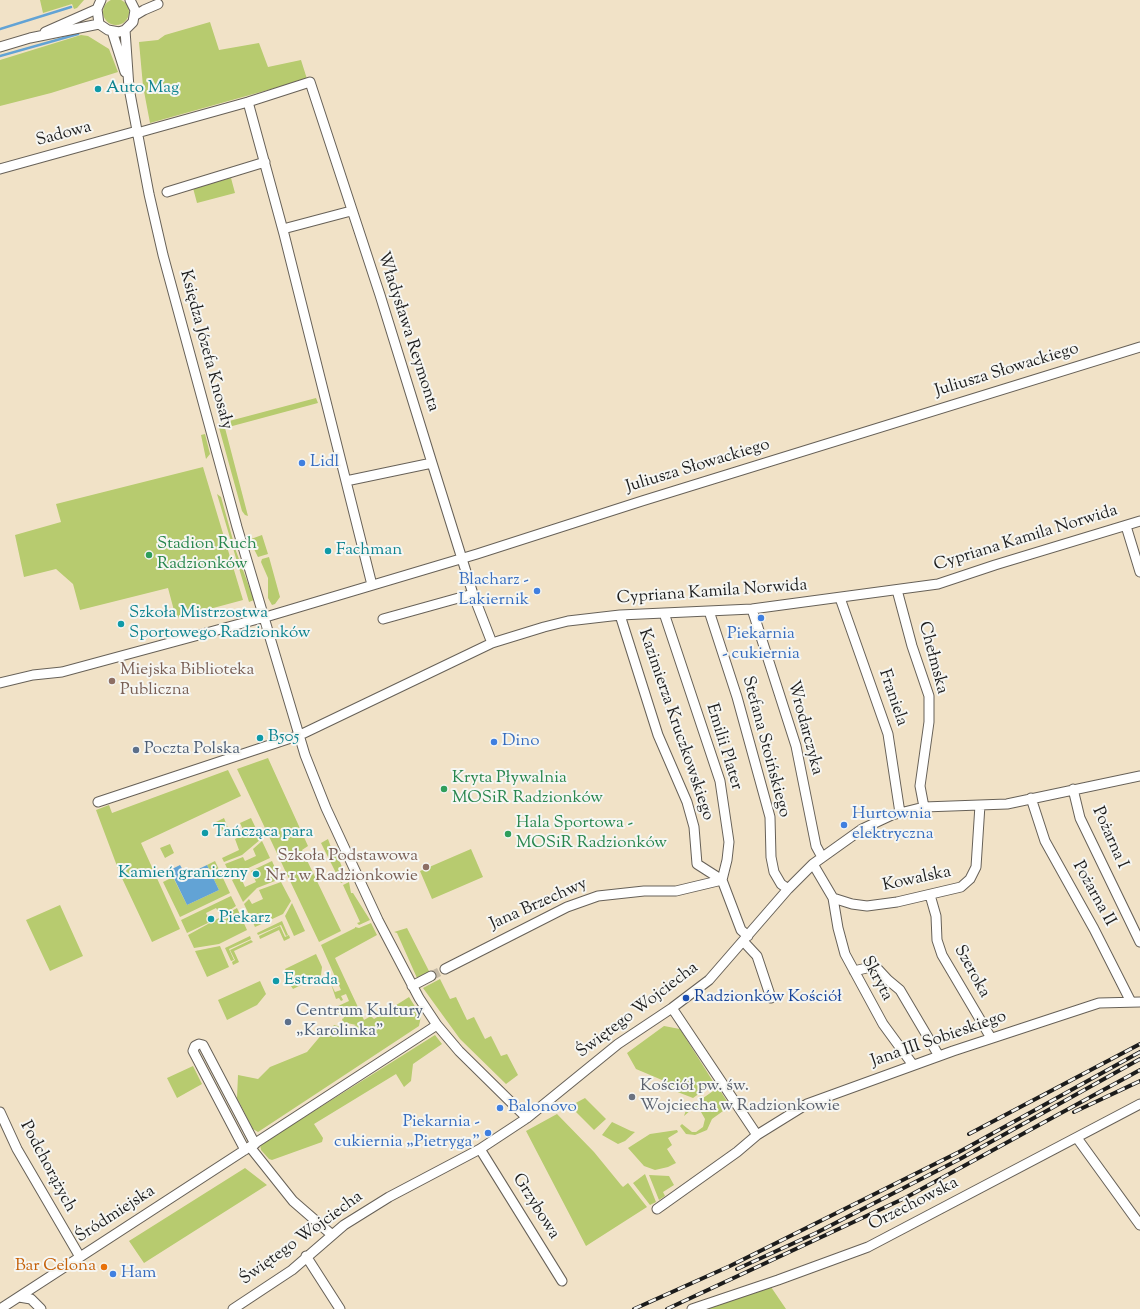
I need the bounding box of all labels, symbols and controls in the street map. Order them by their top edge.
place label: Auto Mag [106,79,179,99]
marker: Auto Mag [93,84,103,94]
street label: Sadowa [34,118,94,152]
street label: Władysława Reymonta [372,249,442,415]
street label: Księdza Józefa Knosały [174,268,236,432]
street label: Juliusza Słowackiego [933,339,1081,403]
street label: Juliusza Słowackiego [624,435,772,499]
place label: Lidl [310,453,339,473]
marker: Lidl [297,458,307,468]
street label: Cypriana Kamila Norwida [932,501,1120,577]
place label: Stadion Ruch Radzionków [157,535,257,575]
place label: Fachman [336,541,402,561]
marker: Fachman [323,546,333,556]
marker: Stadion Ruch Radzionków [144,550,154,560]
place label: Blacharz - Lakiernik [458,571,529,611]
street label: Cypriana Kamila Norwida [616,576,808,610]
marker: Blacharz - Lakiernik [532,586,542,596]
place label: Szkoła Mistrzostwa Sportowego Radzionków [129,604,311,644]
marker: Piekarnia - cukiernia [756,613,766,623]
marker: Szkoła Mistrzostwa Sportowego Radzionków [116,619,126,629]
street label: Chełmska [913,620,951,696]
place label: Piekarnia - cukiernia [722,625,800,665]
street label: Kazimierza Kruczkowskiego [633,627,717,823]
place label: Miejska Biblioteka Publiczna [120,661,254,701]
street label: Franiela [873,667,911,729]
street label: Stefana Stoińskiego [736,674,794,820]
marker: Miejska Biblioteka Publiczna [107,676,117,686]
street label: Wrodarczyka [782,679,826,777]
street label: Emilii Plater [700,701,746,793]
place label: B505 [268,728,299,748]
place label: Dino [502,732,539,752]
marker: B505 [255,733,265,743]
marker: Dino [489,737,499,747]
place label: Poczta Polska [144,740,240,760]
marker: Poczta Polska [131,745,141,755]
place label: Kryta Pływalnia MOSiR Radzionków [452,769,603,809]
marker: Kryta Pływalnia MOSiR Radzionków [439,784,449,794]
street label: Pożarna I [1086,804,1132,872]
place label: Hurtownia elektryczna [852,805,934,845]
place label: Hala Sportowa - MOSiR Radzionków [516,814,667,854]
marker: Hurtownia elektryczna [839,820,849,830]
place label: Tańcząca para [213,823,313,843]
marker: Tańcząca para [200,828,210,838]
marker: Hala Sportowa - MOSiR Radzionków [503,829,513,839]
place label: Szkoła Podstawowa Nr 1 w Radzionkowie [266,847,418,887]
street label: Pożarna II [1067,858,1119,930]
marker: Szkoła Podstawowa Nr 1 w Radzionkowie [421,862,431,872]
street label: Kowalska [881,863,953,897]
place label: Kamień graniczny [118,864,248,884]
marker: Kamień graniczny [251,869,261,879]
street label: Jana Brzechwy [487,874,591,936]
place label: Piekarz [219,909,271,929]
marker: Piekarz [206,914,216,924]
street label: Szeroka [948,942,994,1002]
street label: Skryta [856,953,896,1005]
street label: Świętego Wojciecha [573,959,703,1063]
place label: Estrada [284,971,338,991]
marker: Estrada [271,976,281,986]
place label: Radzionków Kościół [694,988,842,1008]
marker: Radzionków Kościół [681,993,691,1003]
place label: Centrum Kultury „Karolinka” [296,1002,423,1042]
street label: Jana III Sobieskiego [869,1007,1009,1073]
marker: Centrum Kultury „Karolinka” [283,1017,293,1027]
place label: Kościół pw. św. Wojciecha w Radzionkowie [640,1077,840,1117]
marker: Kościół pw. św. Wojciecha w Radzionkowie [627,1092,637,1102]
place label: Balonovo [508,1098,577,1118]
marker: Balonovo [495,1103,505,1113]
place label: Piekarnia - cukiernia „Pietryga” [334,1113,480,1153]
street label: Podchorążych [14,1118,80,1216]
marker: Piekarnia - cukiernia „Pietryga” [483,1128,493,1138]
street label: Grzybowa [507,1170,563,1244]
street label: Orzechowska [866,1174,962,1236]
street label: Śródmiejska [72,1182,160,1248]
street label: Świętego Wojciecha [236,1187,368,1291]
place label: Bar Celona [15,1257,96,1277]
marker: Bar Celona [99,1262,109,1272]
place label: Ham [121,1264,156,1284]
marker: Ham [108,1269,118,1279]

